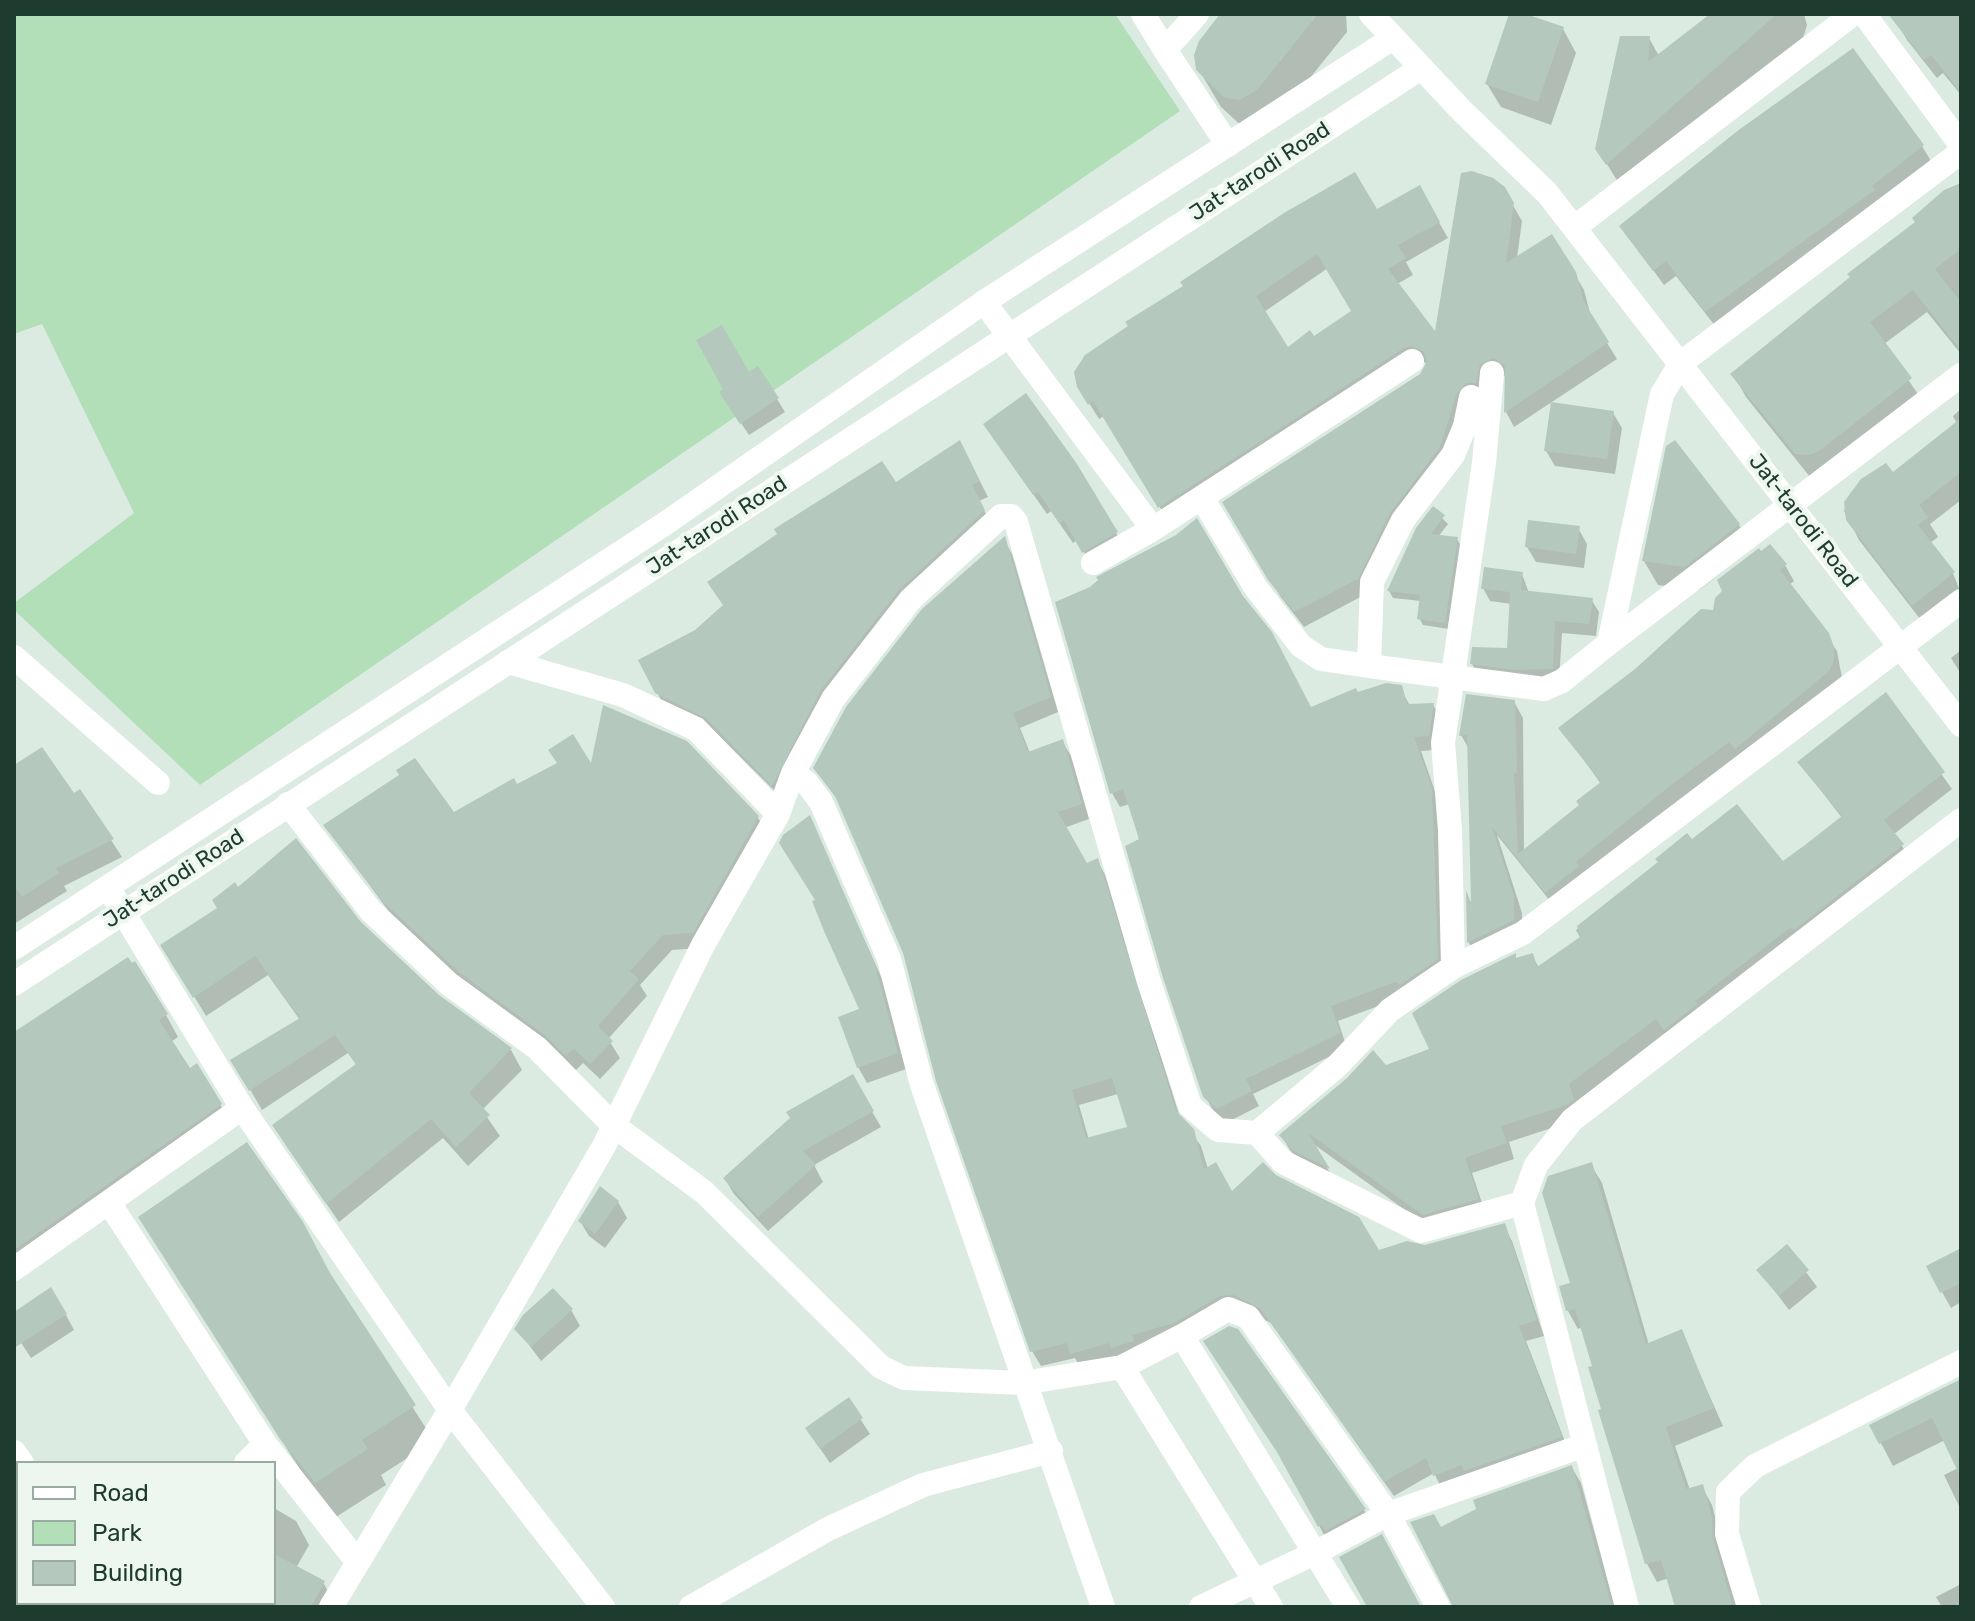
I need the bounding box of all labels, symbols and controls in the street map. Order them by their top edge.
street label: Jat-tarodi Road [1185,117,1335,227]
street label: Jat-tarodi Road [1743,449,1863,593]
street label: Jat-tarodi Road [642,471,792,581]
street label: Jat-tarodi Road [99,824,249,934]
legend [16,1461,276,1605]
text: Road [92,1479,149,1507]
text: Park [92,1519,142,1547]
text: Building [92,1559,183,1587]

